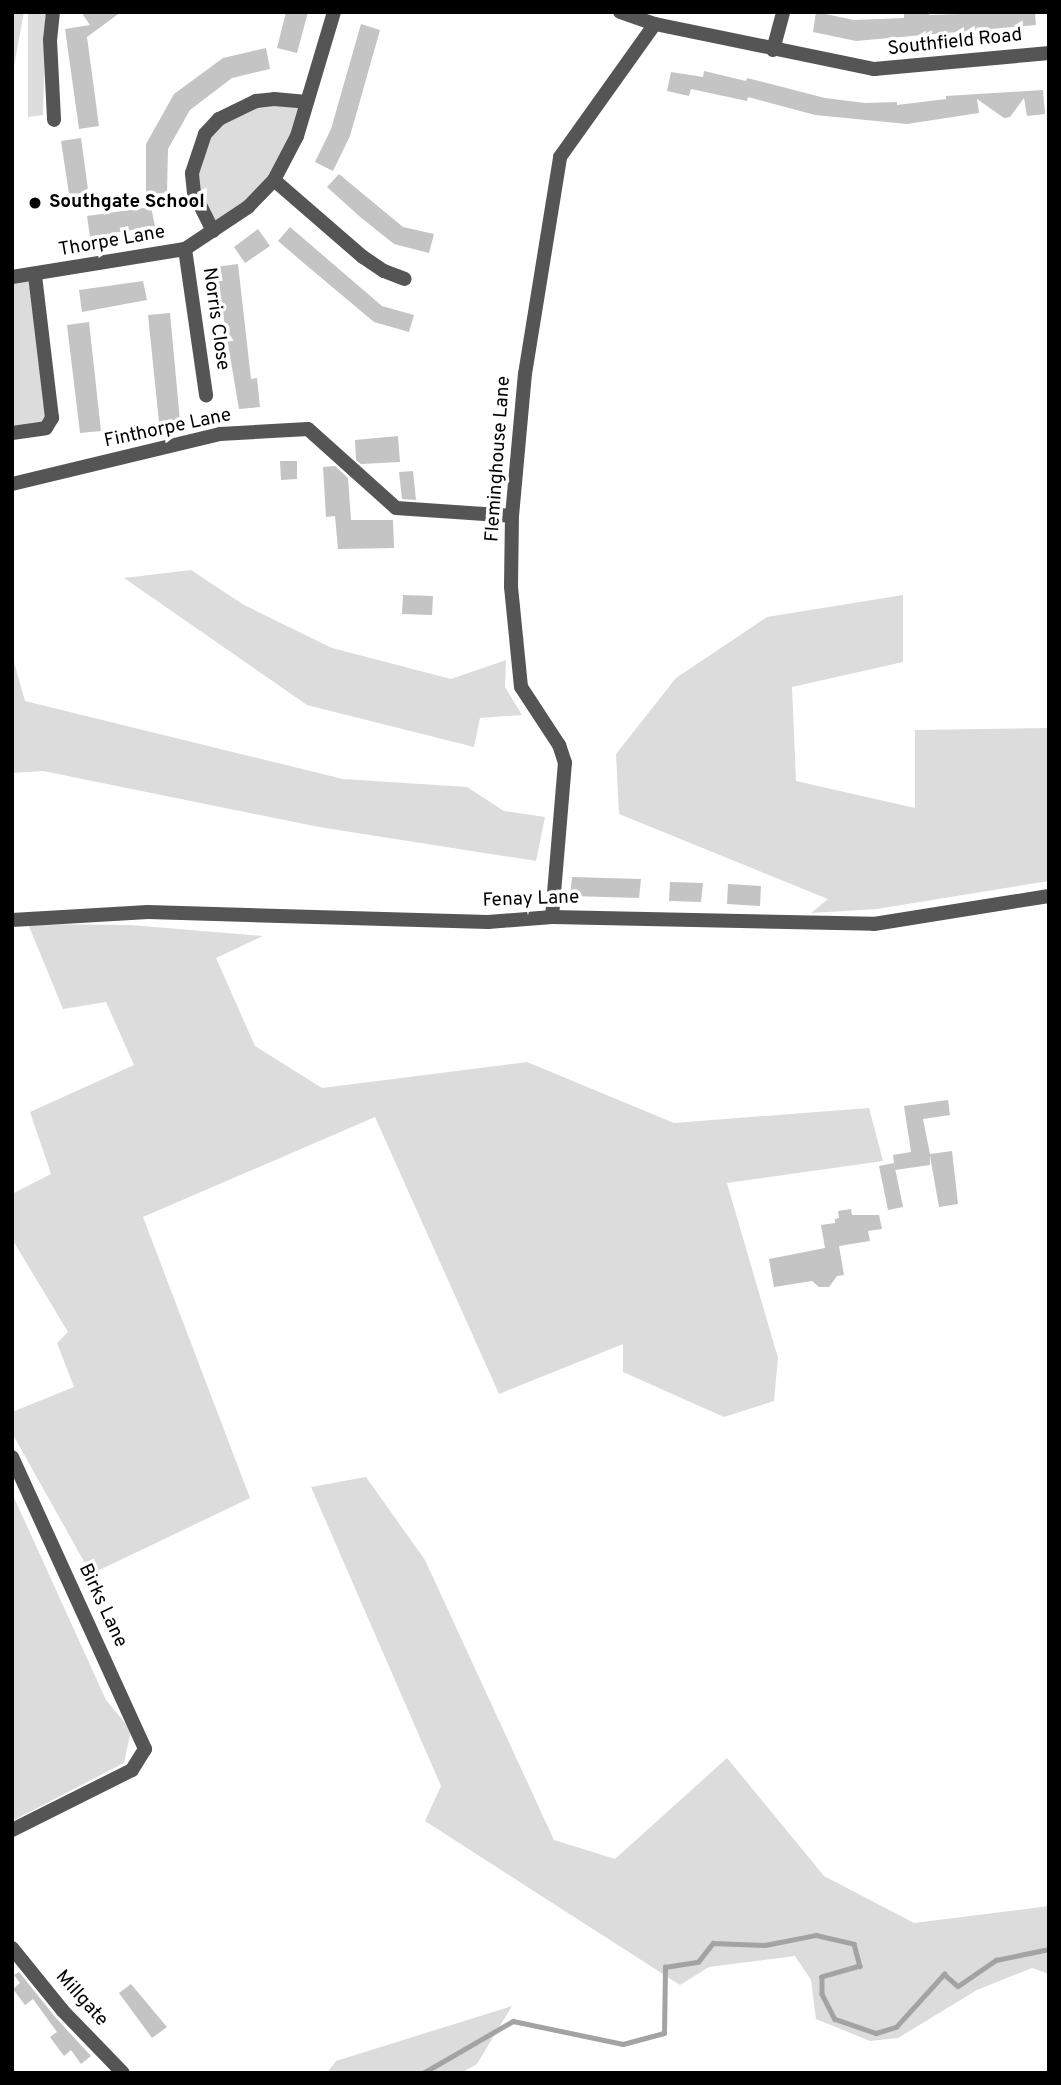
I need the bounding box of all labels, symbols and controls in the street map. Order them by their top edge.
street label: Southfield Road [887,25,1023,61]
place label: Southgate School [49,192,205,214]
marker: Southgate School [27,195,43,211]
street label: Thorpe Lane [57,221,167,263]
street label: Norris Close [197,266,233,372]
street label: Fleminghouse Lane [482,375,516,543]
street label: Finthorpe Lane [102,404,234,454]
street label: Fenay Lane [482,887,580,913]
street label: Birks Lane [73,1561,131,1651]
street label: Millgate [50,1966,112,2032]

